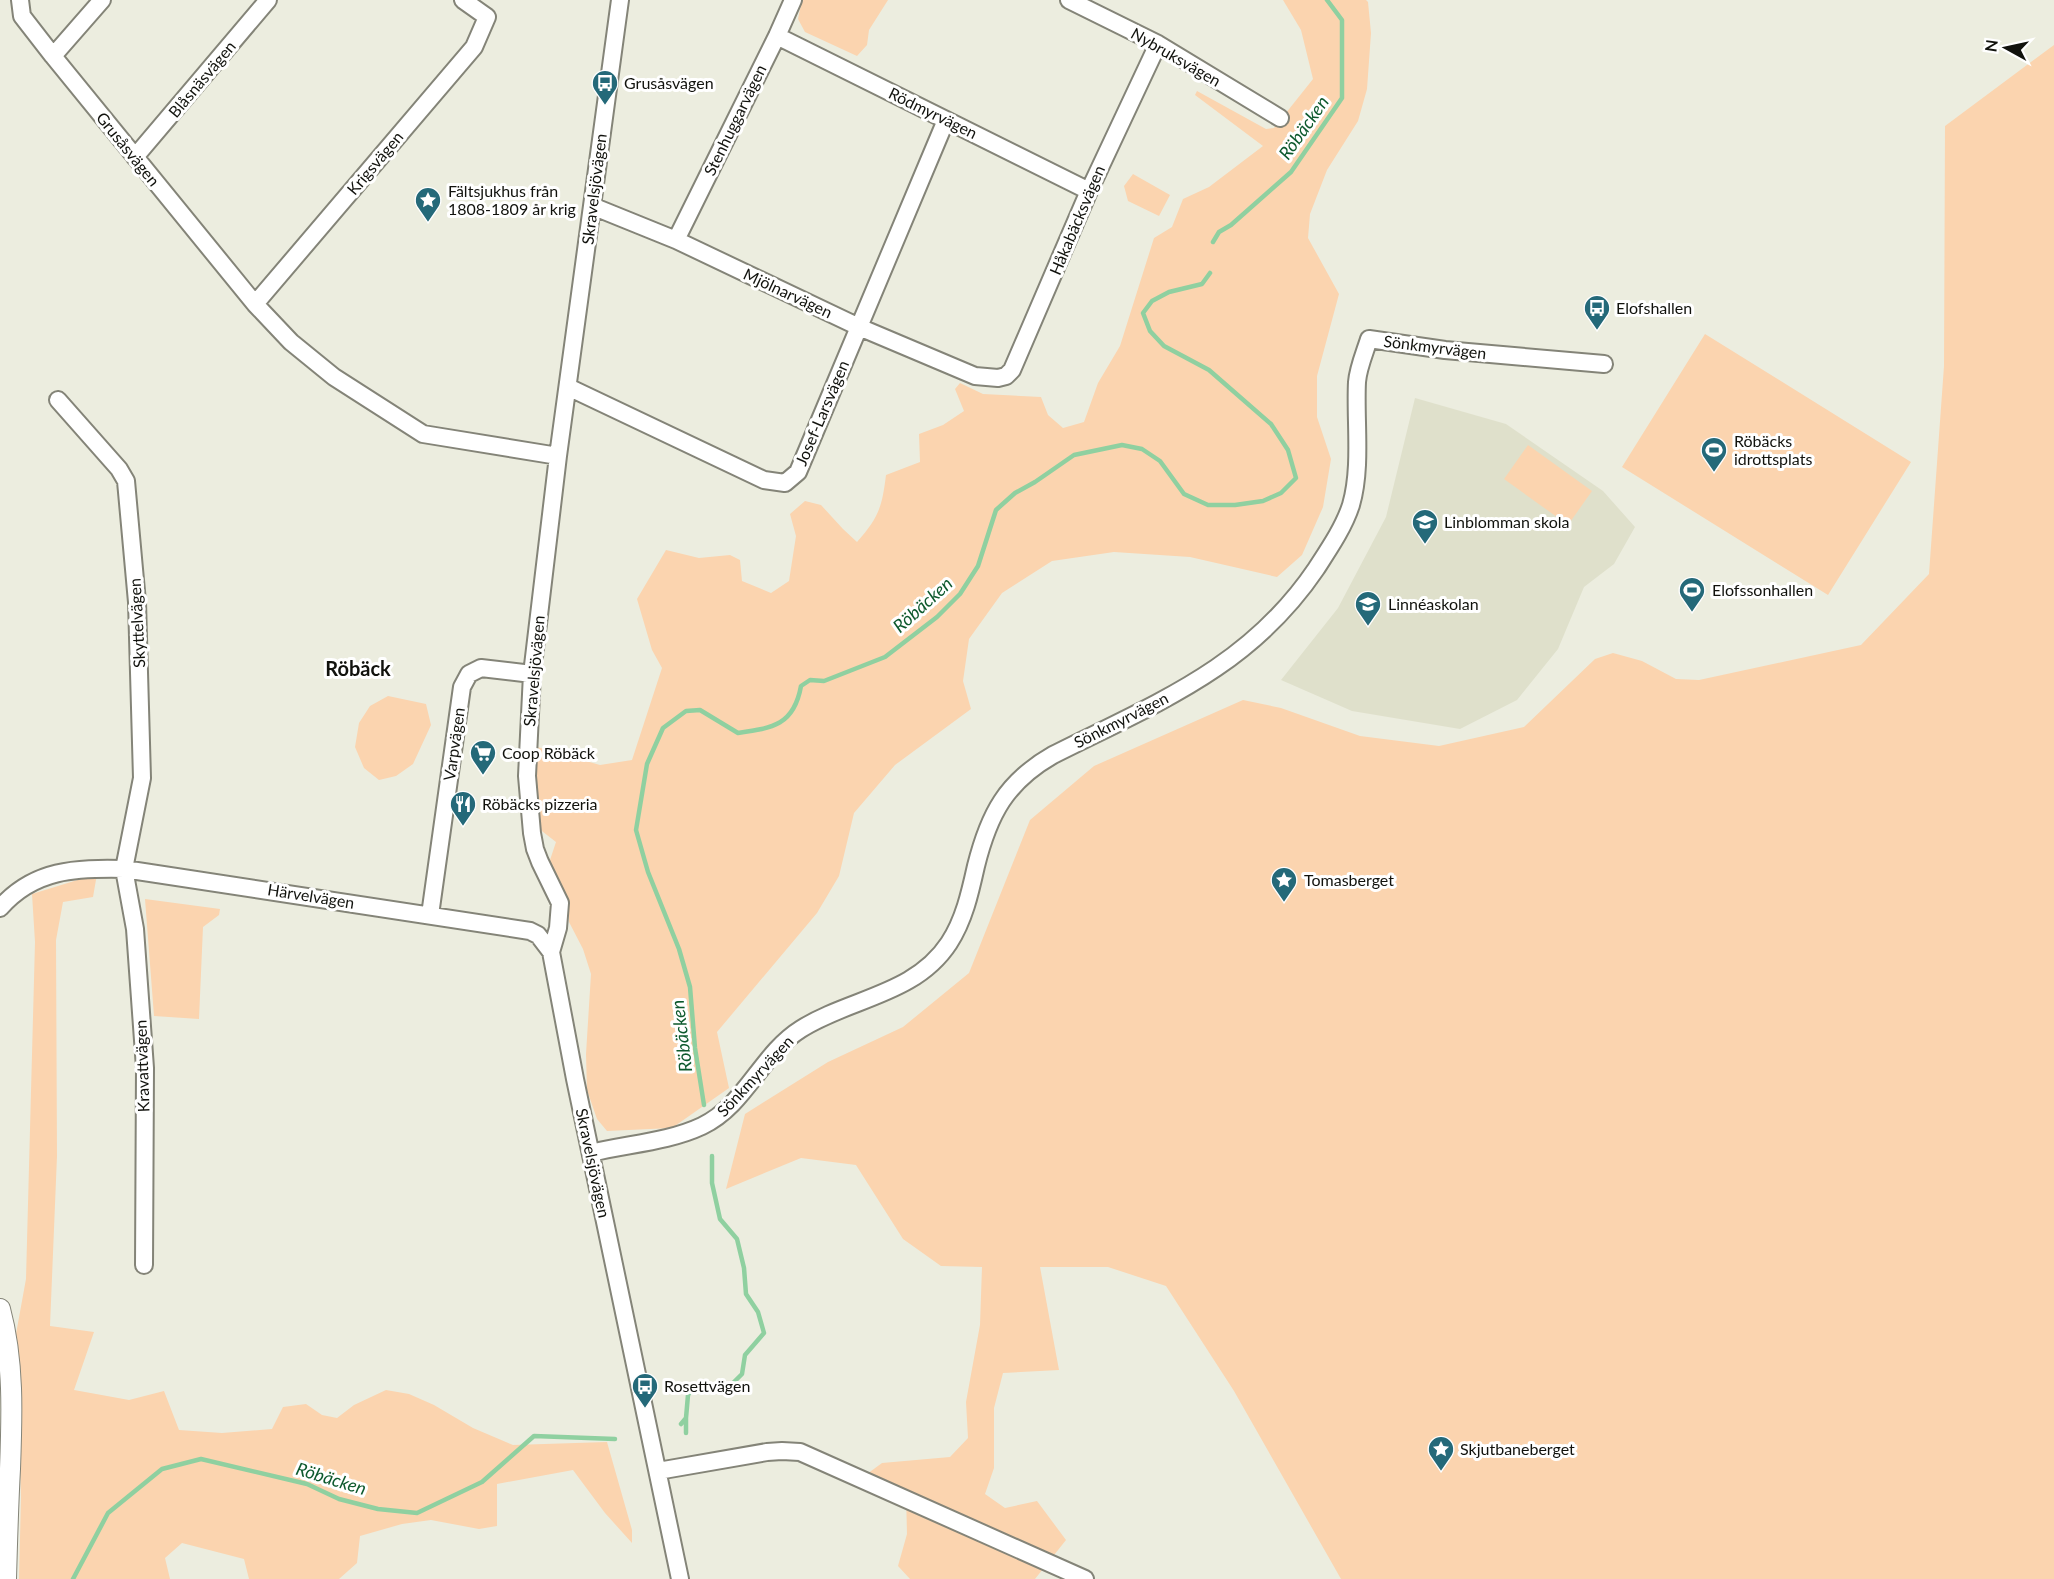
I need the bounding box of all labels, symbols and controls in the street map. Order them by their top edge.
north arrow [1976,18,2036,78]
street label: Nybruksvägen [1128,23,1225,90]
street label: Blåsnäsvägen [164,37,239,121]
text: N [1980,38,2001,53]
street label: Stenhuggarvägen [699,61,770,178]
bus stop icon: Grusåsvägen [590,68,620,106]
place label: Grusåsvägen [624,73,714,92]
street label: Rödmyrvägen [886,83,981,142]
water label: Röbäcken [1273,91,1333,163]
street label: Grusåsvägen [93,108,164,189]
street label: Krigsvägen [343,127,407,198]
street label: Skravelsjövägen [577,132,610,245]
street label: Håkabäcksvägen [1045,162,1108,277]
place label: Fältsjukhus från 1808-1809 år krig [448,181,576,218]
place icon: Fältsjukhus från 1808-1809 år krig [413,185,443,223]
street label: Mjölnarvägen [741,264,836,321]
bus stop icon: Elofshallen [1582,293,1612,331]
place label: Elofshallen [1616,298,1692,317]
street label: Sönkmyrvägen [1383,331,1488,362]
street label: Josef-Larsvägen [791,357,852,468]
place label: Röbäcks idrottsplats [1734,431,1812,468]
sports icon: Röbäcks idrottsplats [1699,435,1729,473]
school or university icon: Linblomman skola [1410,507,1440,545]
place label: Linblomman skola [1444,512,1570,531]
water label: Röbäcken [888,572,957,637]
sports icon: Elofssonhallen [1677,575,1707,613]
street label: Skyttelvägen [125,578,148,668]
place label: Elofssonhallen [1712,580,1813,599]
school or university icon: Linnéaskolan [1353,589,1383,627]
place label: Linnéaskolan [1388,594,1479,613]
street label: Skravelsjövägen [519,615,548,727]
district label: Röbäck [325,656,391,680]
street label: Sönkmyrvägen [1070,688,1171,751]
street label: Varpvägen [439,706,468,782]
supermarket icon: Coop Röbäck [468,738,498,776]
place label: Coop Röbäck [502,743,596,762]
restaurant icon: Röbäcks pizzeria [448,789,478,827]
place label: Röbäcks pizzeria [482,794,597,813]
place icon: Tomasberget [1269,865,1299,903]
place label: Tomasberget [1304,870,1394,889]
street label: Härvelvägen [266,879,356,912]
water label: Röbäcken [666,999,696,1073]
street label: Kravattvägen [130,1019,153,1113]
street label: Sönkmyrvägen [712,1031,797,1120]
street label: Skravelsjövägen [573,1106,614,1219]
bus stop icon: Rosettvägen [630,1371,660,1409]
place label: Rosettvägen [664,1376,750,1395]
place icon: Skjutbaneberget [1426,1434,1456,1472]
place label: Skjutbaneberget [1460,1439,1575,1458]
water label: Röbäcken [293,1457,369,1499]

